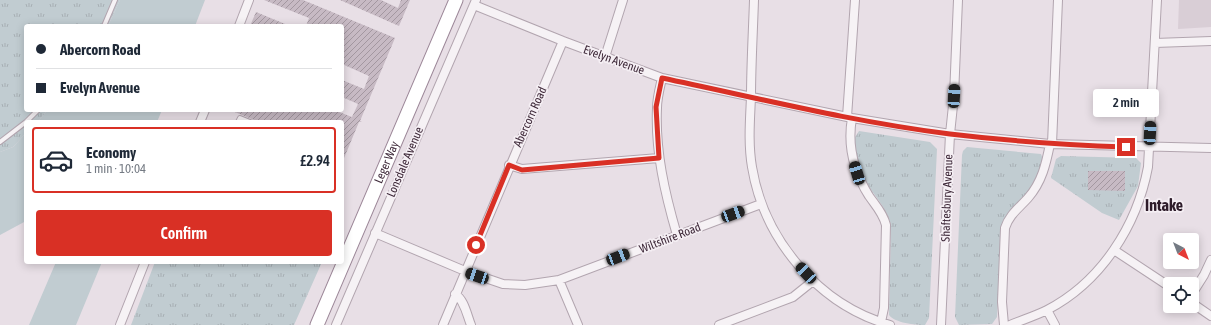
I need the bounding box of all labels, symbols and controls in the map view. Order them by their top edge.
text: Abercorn Road [60,41,141,58]
street label: Evelyn Avenue [581,42,647,78]
text: Evelyn Avenue [60,79,140,96]
car [947,84,961,108]
street label: Abercorn Road [510,85,550,149]
callout: 2 min [1093,89,1159,117]
text: 2 min [1113,95,1139,110]
car [1143,121,1157,145]
street label: Lonsdale Avenue [384,125,426,199]
route end [1117,138,1135,156]
street label: Leger Way [371,139,402,186]
icon: car [38,142,74,178]
text: Economy [86,144,136,161]
text: £2.94 [300,152,330,169]
street label: Shaftesbury Avenue [938,154,956,242]
car [848,160,866,186]
text: 1 min · 10:04 [86,161,146,176]
district label: Intake [1145,196,1183,214]
car [720,204,746,224]
button: Confirm [36,210,332,256]
street label: Wiltshire Road [637,220,703,256]
north arrow [1163,233,1199,269]
map controls [1163,233,1199,313]
route start [467,236,485,254]
car [605,247,631,267]
car [793,260,819,286]
car [464,266,490,286]
button: locate [1163,277,1199,313]

